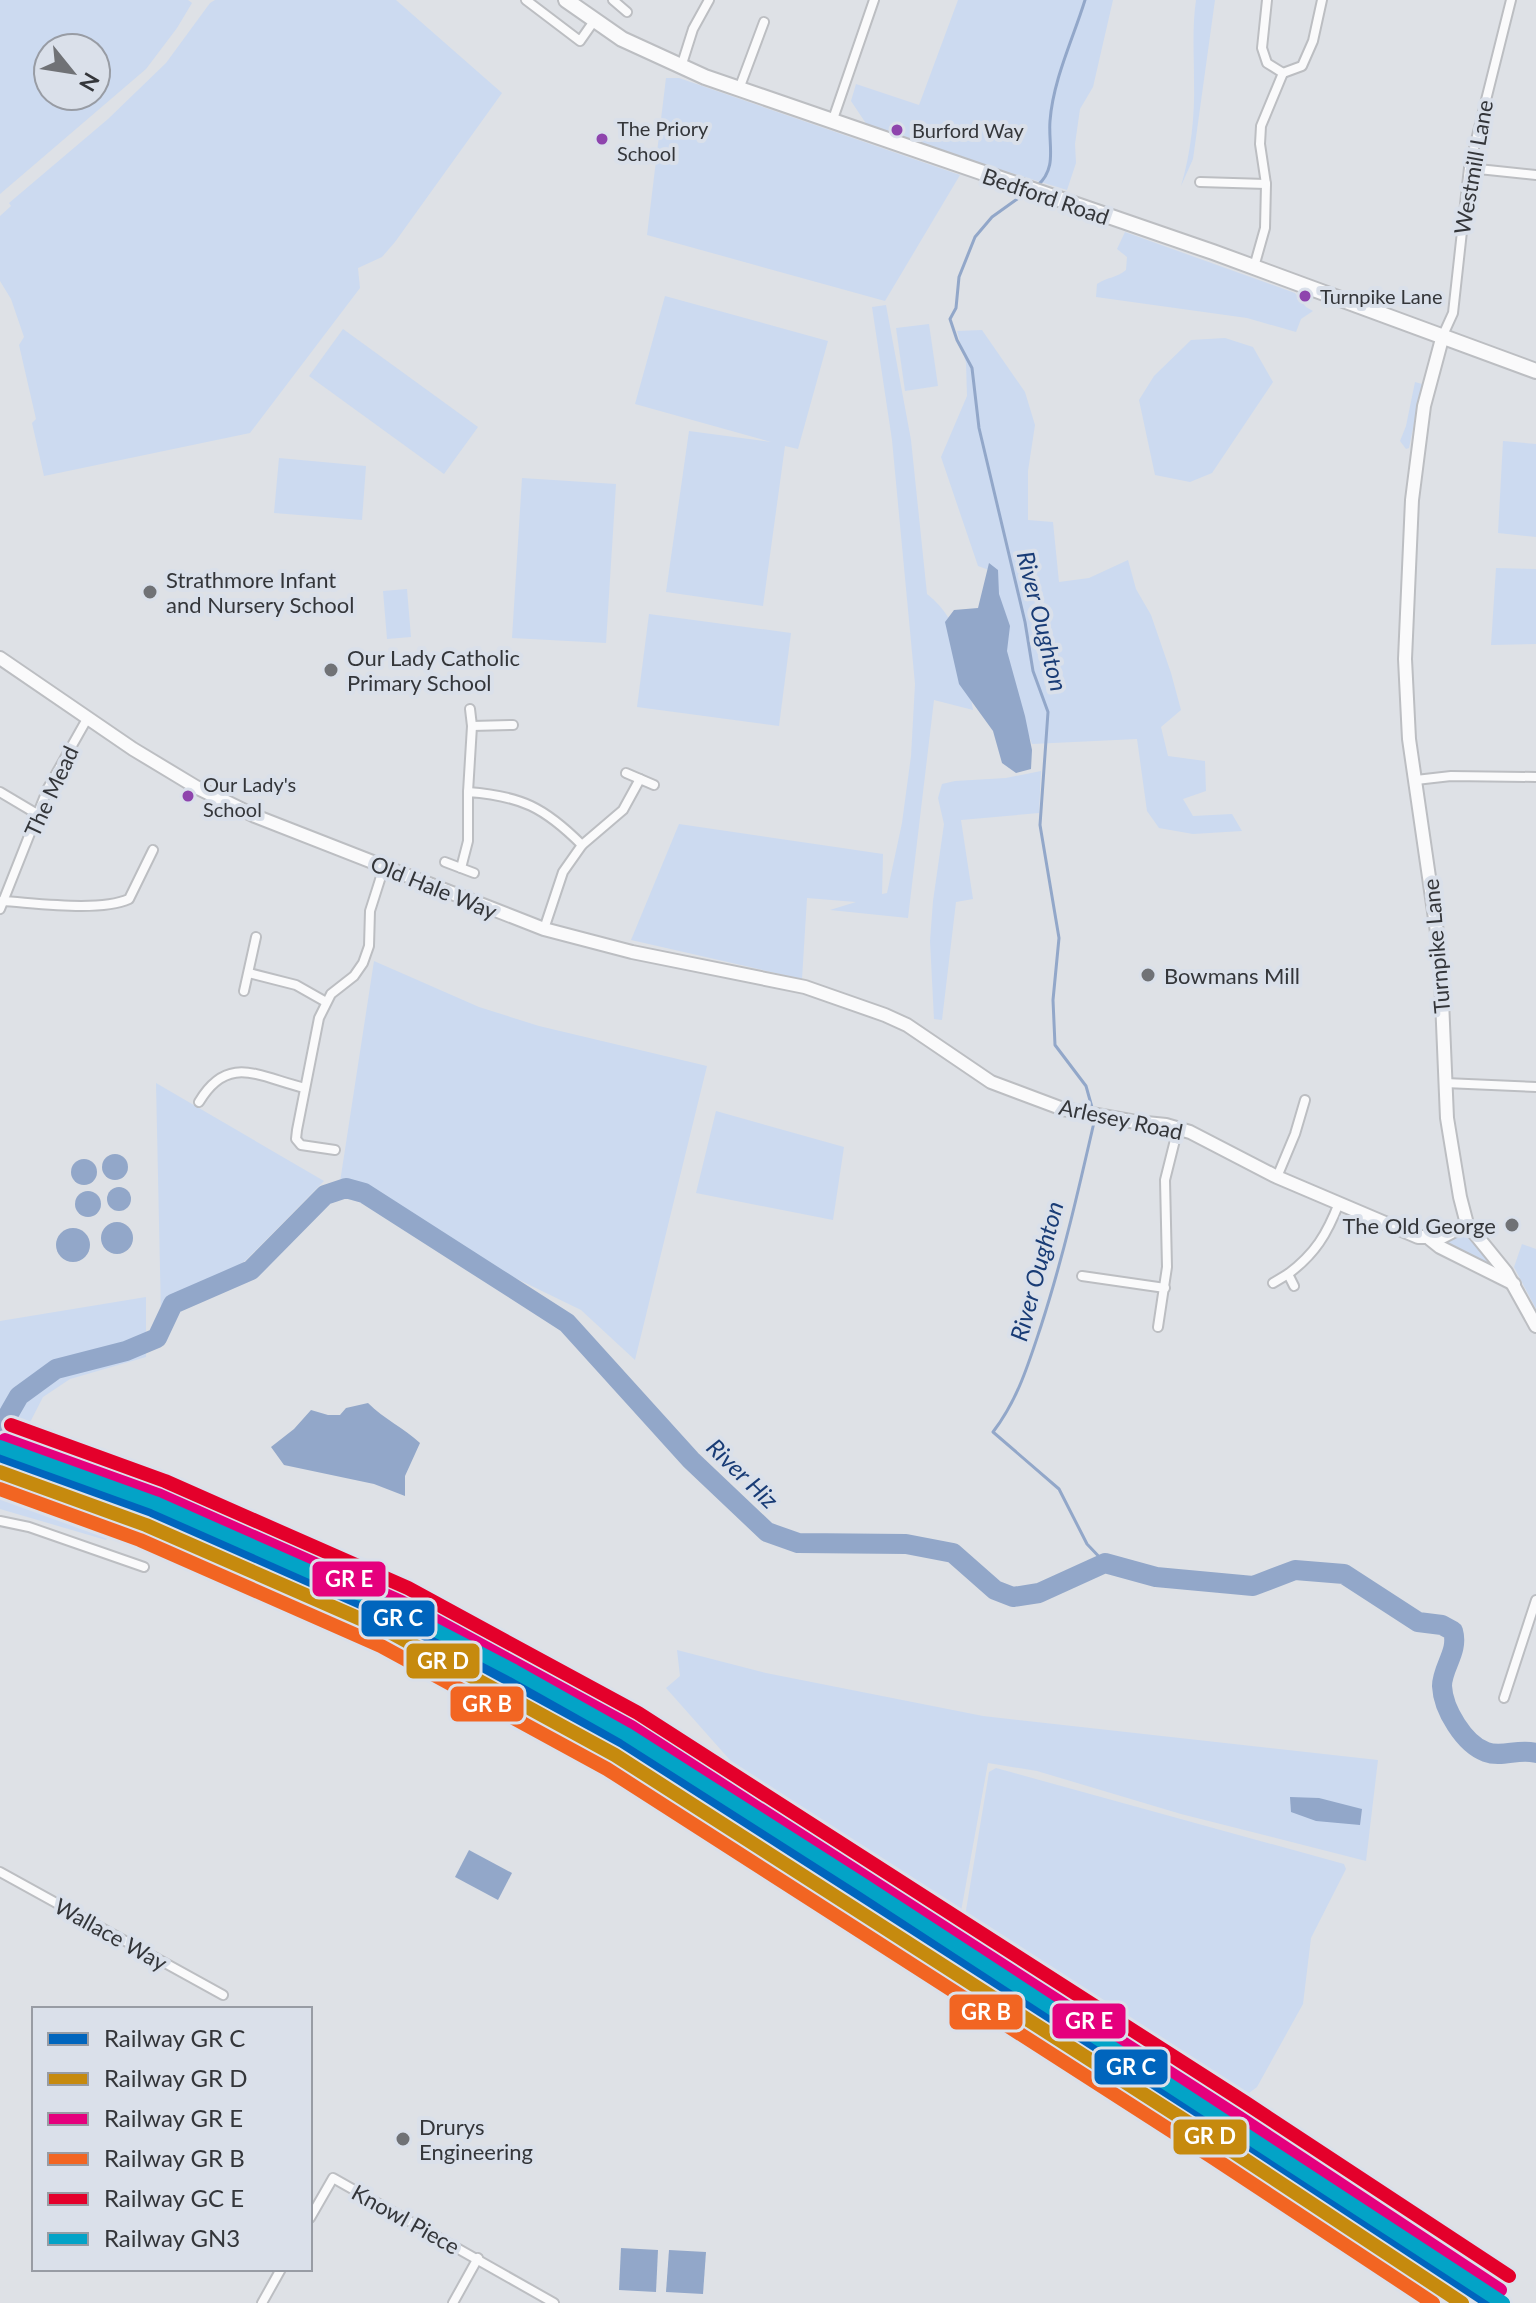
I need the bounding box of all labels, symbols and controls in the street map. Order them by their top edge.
north arrow [32,32,112,112]
text: N [74,68,106,96]
street label: Westmill Lane [1448,98,1498,236]
place label: The Priory School [617,116,709,165]
place label: Burford Way [912,118,1024,142]
marker: Burford Way [889,122,905,138]
marker: The Priory School [594,131,610,147]
street label: Bedford Road [979,162,1113,230]
place label: Turnpike Lane [1320,284,1443,308]
marker: Turnpike Lane [1297,288,1313,304]
water label: River Oughton [1012,548,1074,694]
place label: Strathmore Infant and Nursery School [166,566,354,618]
marker: Strathmore Infant and Nursery School [141,583,159,601]
place label: Our Lady Catholic Primary School [347,644,520,696]
marker: Our Lady Catholic Primary School [322,661,340,679]
street label: The Mead [18,741,84,841]
place label: Our Lady's School [203,772,296,821]
marker: Our Lady's School [180,788,196,804]
street label: Old Hale Way [367,849,502,925]
street label: Turnpike Lane [1417,878,1455,1014]
place label: Bowmans Mill [1164,962,1300,989]
marker: Bowmans Mill [1139,966,1157,984]
street label: Arlesey Road [1057,1093,1185,1145]
water label: River Oughton [1003,1198,1069,1344]
place label: The Old George [1342,1212,1496,1239]
marker: The Old George [1503,1216,1521,1234]
water label: River Hiz [701,1432,785,1515]
line badge: GR E [311,1560,387,1598]
text: GR E [325,1565,373,1592]
line badge: GR C [360,1599,436,1638]
text: GR C [373,1604,423,1631]
line badge: GR D [405,1642,481,1680]
text: GR D [417,1647,469,1674]
line badge: GR B [449,1685,525,1723]
text: GR B [462,1690,512,1717]
street label: Wallace Way [50,1892,173,1976]
line badge: GR B [948,1993,1024,2031]
text: GR B [961,1998,1011,2025]
line badge: GR E [1051,2002,1127,2040]
legend [32,2007,312,2271]
text: GR E [1065,2007,1113,2034]
text: Railway GR C [104,2023,245,2052]
line badge: GR C [1093,2048,1169,2086]
text: GR C [1106,2053,1156,2080]
text: Railway GR D [104,2063,247,2092]
text: Railway GR E [104,2103,243,2132]
place label: Drurys Engineering [419,2113,533,2165]
line badge: GR D [1172,2118,1248,2156]
text: GR D [1184,2122,1236,2149]
marker: Drurys Engineering [394,2130,412,2148]
text: Railway GR B [104,2143,245,2172]
street label: Knowl Piece [347,2178,465,2260]
text: Railway GC E [104,2183,244,2212]
text: Railway GN3 [104,2223,240,2252]

